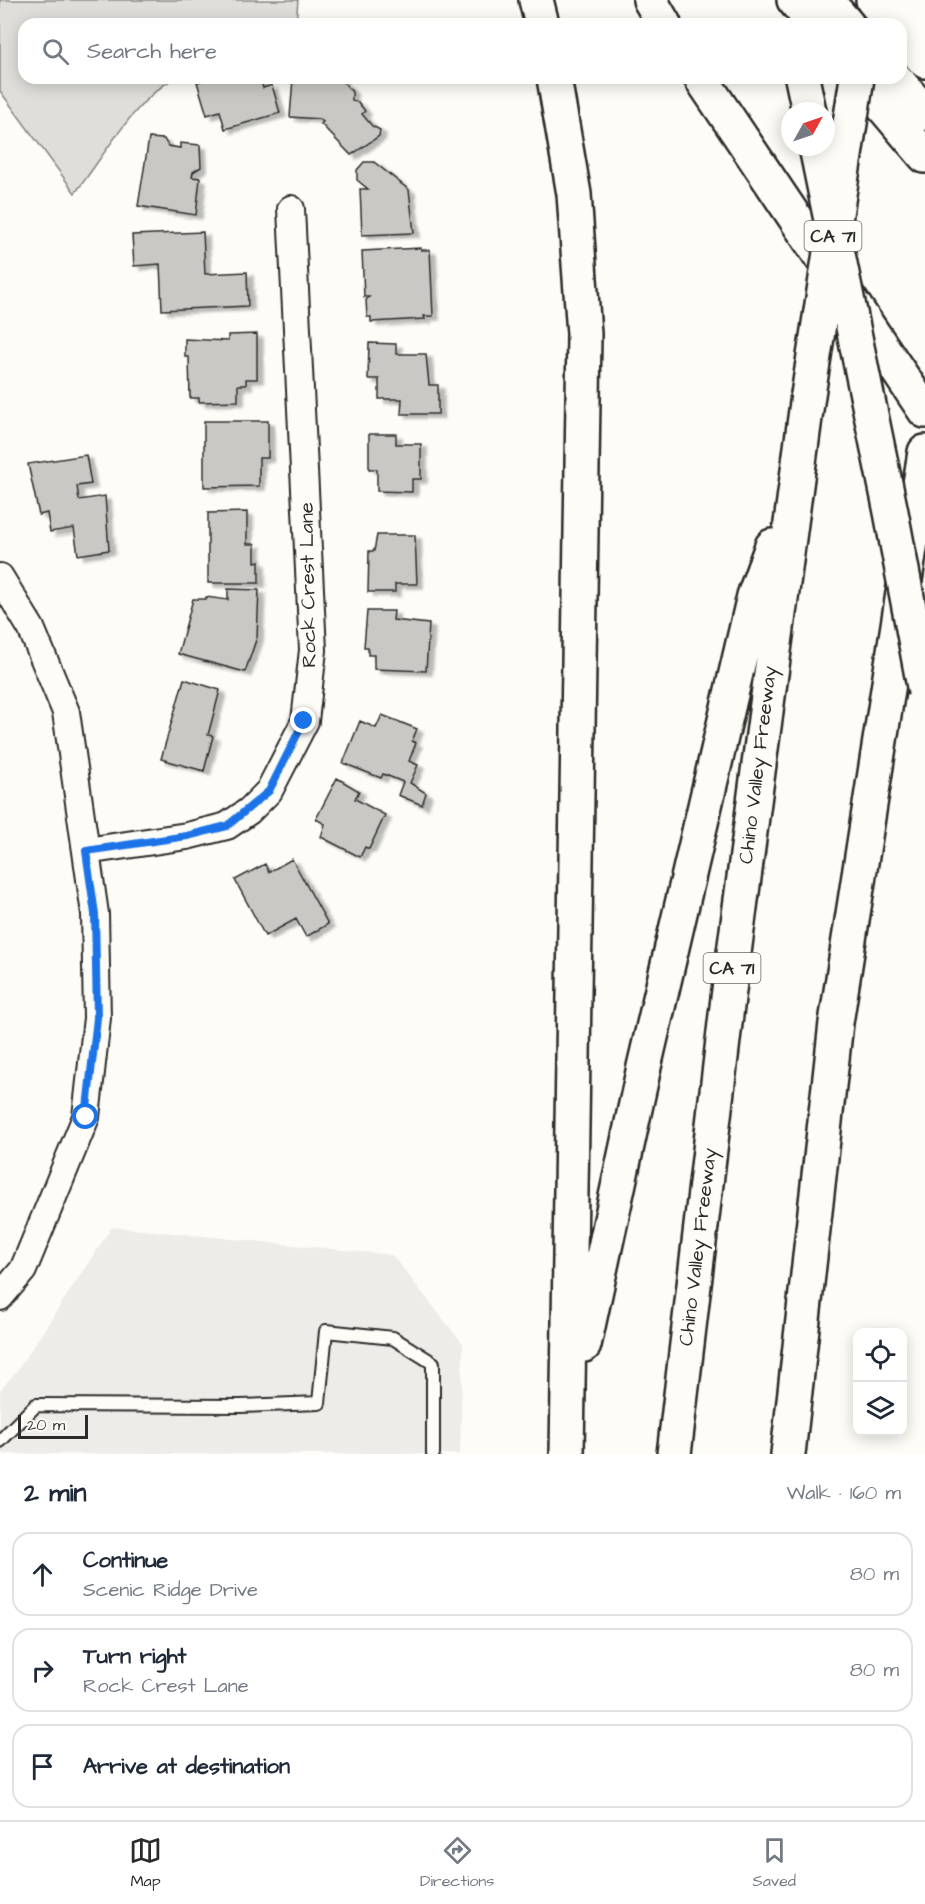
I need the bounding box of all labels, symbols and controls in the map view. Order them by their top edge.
search box [18,18,907,84]
icon: search [39,35,72,68]
text: Search here [87,36,217,67]
north arrow [781,102,835,156]
road number: CA 71 [804,221,862,251]
street label: Rock Crest Lane [293,502,323,668]
street label: Chino Valley Freeway [732,665,785,866]
route end [290,707,316,733]
road number: CA 71 [704,953,760,983]
route start [72,1103,98,1129]
street label: Chino Valley Freeway [672,1147,725,1348]
map controls [853,1328,907,1436]
button: locate [853,1328,907,1382]
button: layers [853,1382,907,1436]
scale bar [18,1412,88,1440]
text: 20 m [27,1414,65,1436]
text: 2 min [24,1475,86,1511]
text: Walk · 160 m [786,1479,901,1507]
text: Continue [83,1545,168,1576]
icon: ahead [26,1558,59,1591]
text: 80 m [850,1560,899,1588]
text: Scenic Ridge Drive [83,1576,258,1604]
text: Turn right [83,1641,186,1672]
icon: right [26,1654,59,1687]
text: 80 m [850,1656,899,1684]
text: Rock Crest Lane [83,1672,248,1700]
icon: arrive [26,1750,59,1783]
text: Arrive at destination [83,1751,290,1782]
tab: Map [129,1834,162,1892]
tab: Directions [420,1834,494,1892]
tab: Saved [752,1834,796,1892]

